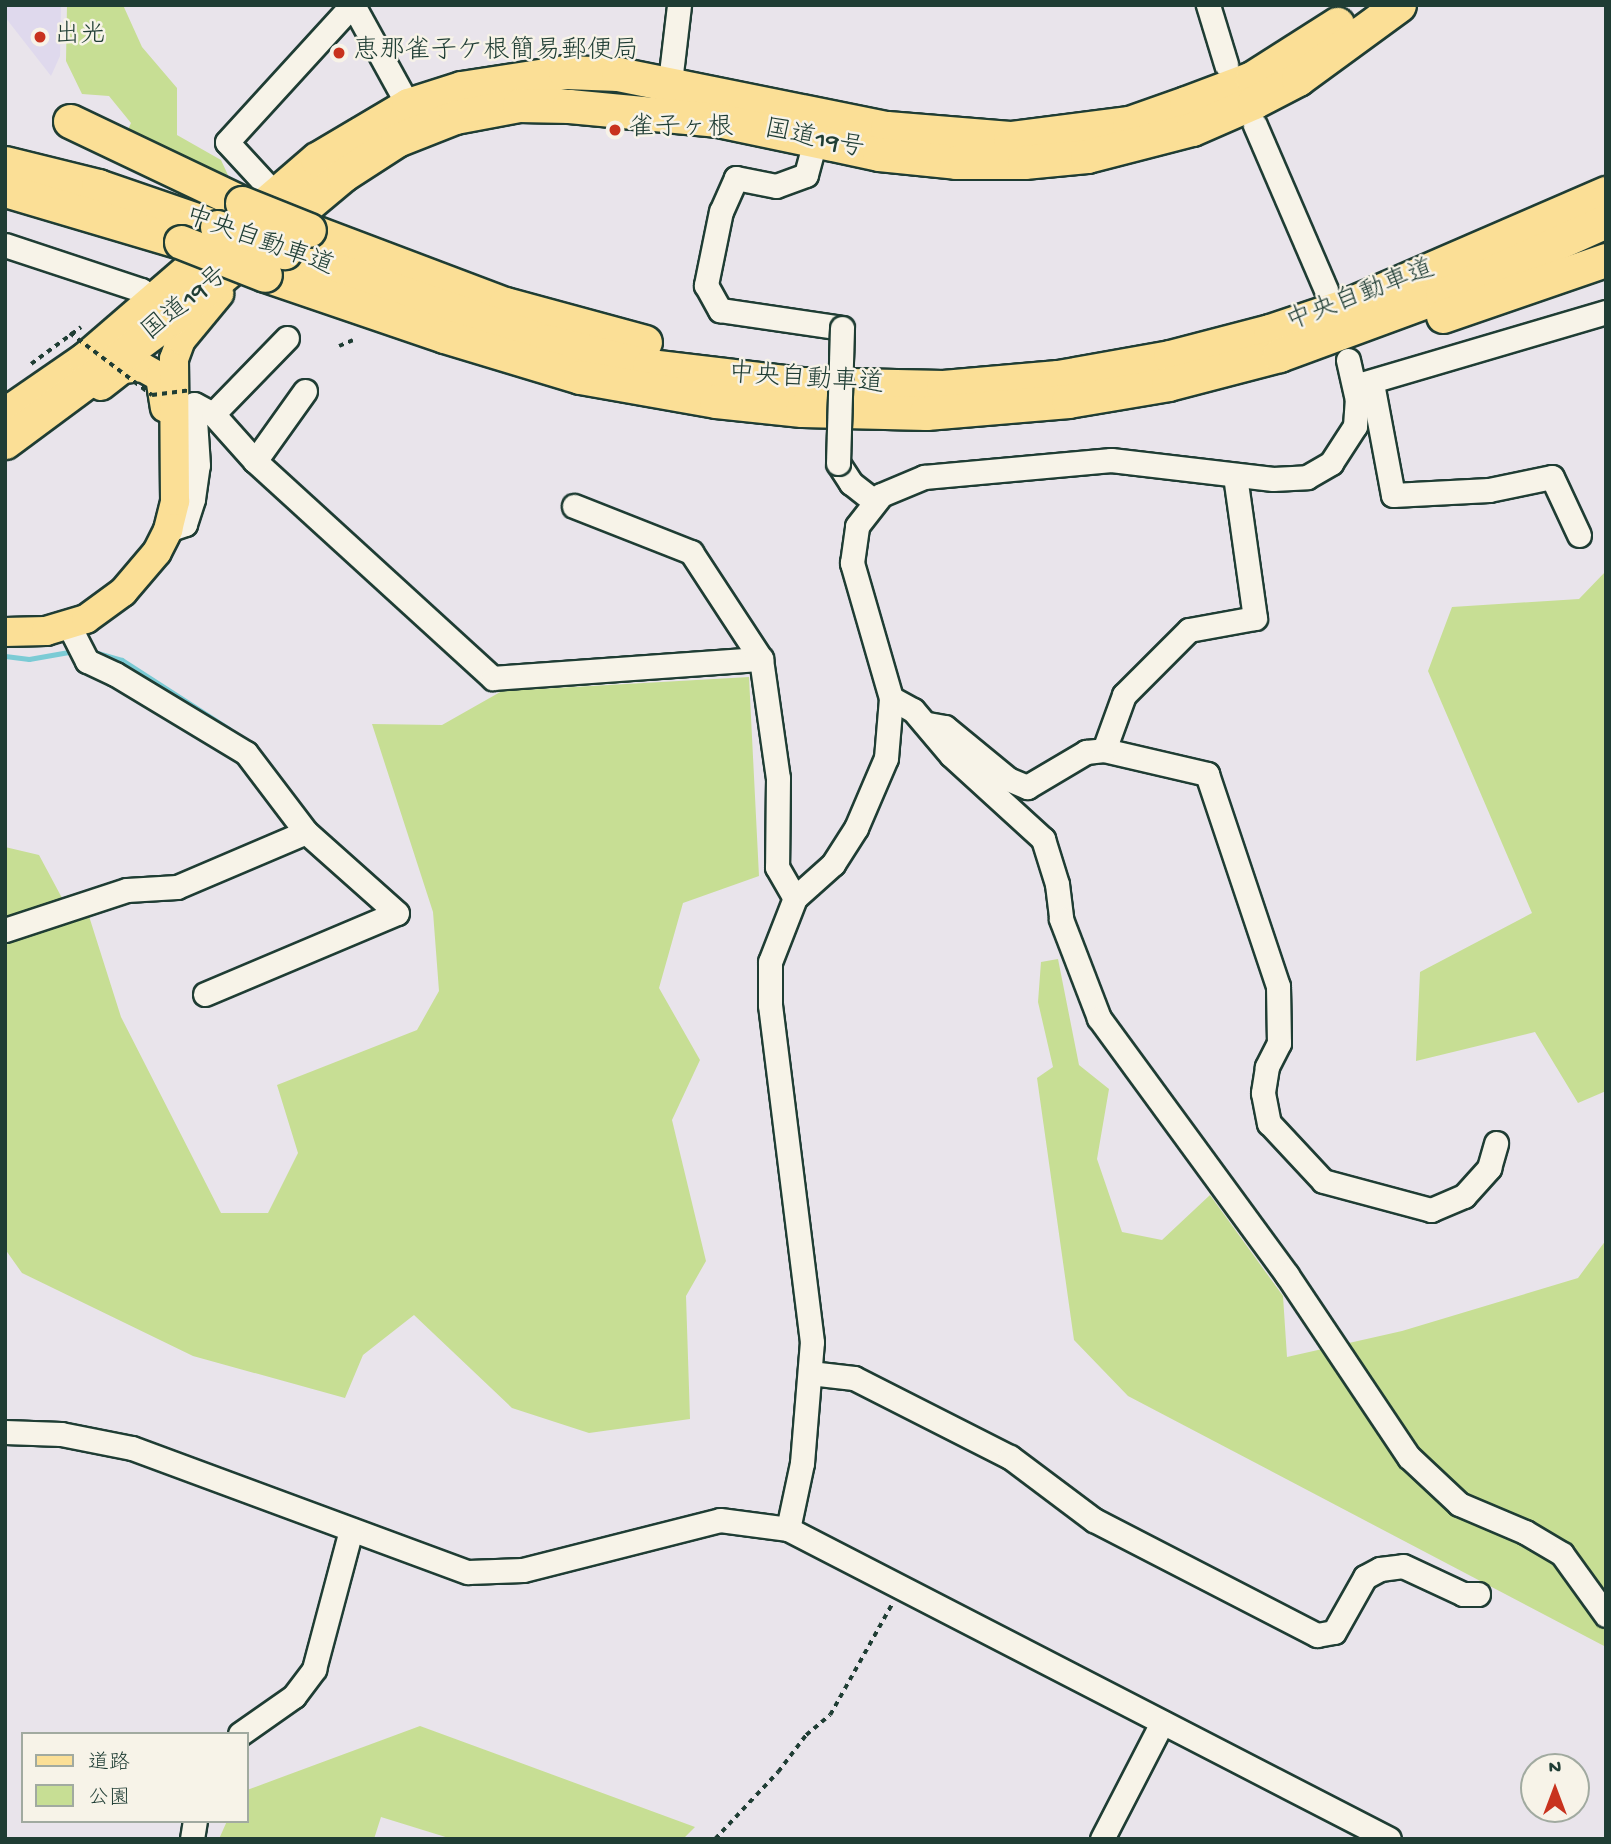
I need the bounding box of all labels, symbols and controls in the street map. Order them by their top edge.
place label: 出光 [54,21,106,53]
marker: 出光 [32,29,48,45]
place label: 恵那雀子ケ根簡易郵便局 [353,37,639,69]
marker: 恵那雀子ケ根簡易郵便局 [331,45,347,61]
place label: 雀子ヶ根 [629,114,733,146]
street label: 国道19号 [761,115,867,167]
marker: 雀子ヶ根 [607,122,623,138]
street label: 中央自動車道 [180,202,338,284]
street label: 中央自動車道 [1283,254,1439,340]
street label: 国道19号 [137,261,235,349]
street label: 中央自動車道 [727,360,885,402]
legend [21,1732,248,1823]
text: 道路 [88,1752,130,1777]
north arrow [1520,1753,1590,1823]
text: N [1549,1757,1561,1780]
text: 公園 [88,1787,130,1812]

